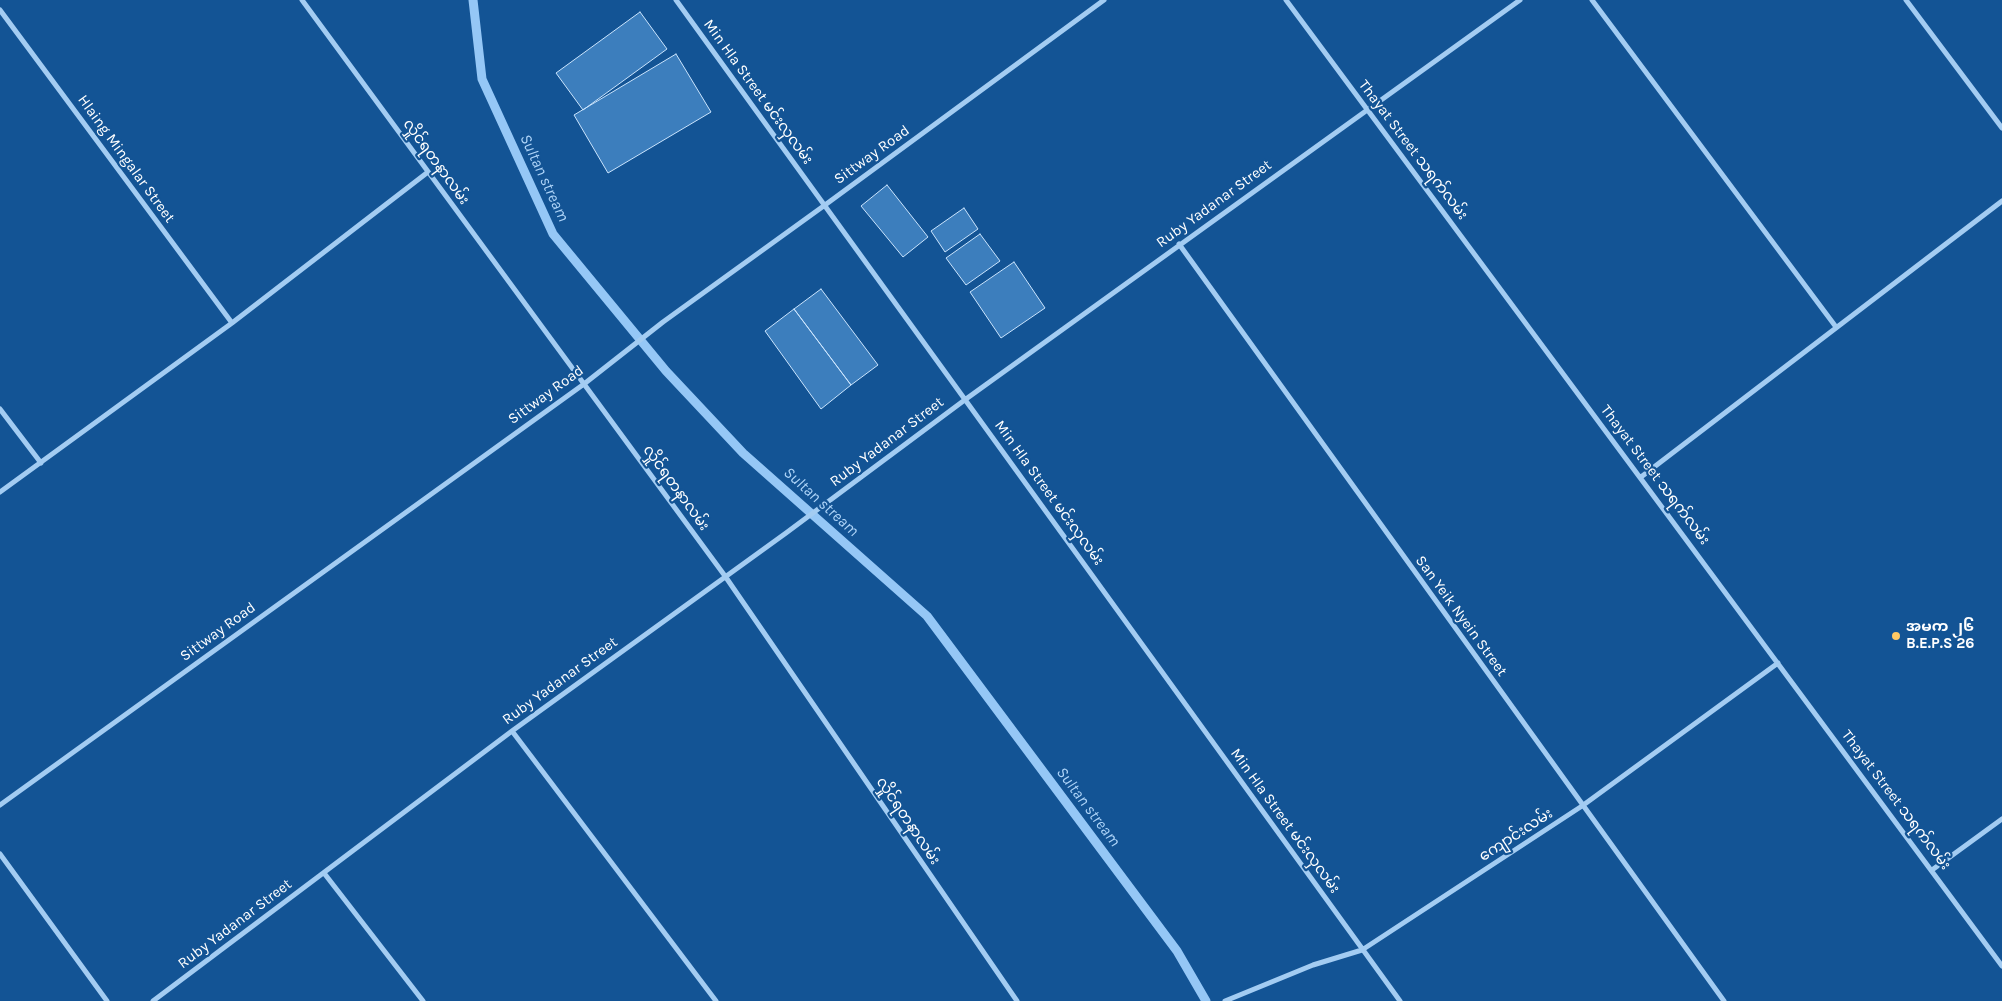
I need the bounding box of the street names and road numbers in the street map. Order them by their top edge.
street label: Min Hla Street မင်းလှလမ်း [699,16,817,168]
street label: Thayat Street သရက်လမ်း [1355,77,1471,223]
street label: Hlaing Mingalar Street [74,92,178,226]
street label: လှိုင်ရတနာလမ်း [399,116,473,208]
street label: Sittway Road [831,122,913,188]
street label: Ruby Yadanar Street [1153,156,1275,252]
street label: Sittway Road [505,362,587,428]
street label: Ruby Yadanar Street [827,393,947,491]
street label: Thayat Street သရက်လမ်း [1597,402,1713,548]
street label: Min Hla Street မင်းလှလမ်း [990,417,1108,569]
street label: လှိုင်ရတနာလမ်း [639,442,713,534]
street label: San Yeik Nyein Street [1411,552,1511,680]
street label: Sittway Road [177,599,259,665]
street label: Ruby Yadanar Street [499,633,621,729]
street label: Thayat Street သရက်လမ်း [1838,727,1954,873]
street label: Min Hla Street မင်းလှလမ်း [1226,745,1344,897]
street label: လှိုင်ရတနာလမ်း [872,774,944,868]
street label: ကျောင်းလမ်း [1476,805,1556,865]
street label: Ruby Yadanar Street [175,875,295,973]

